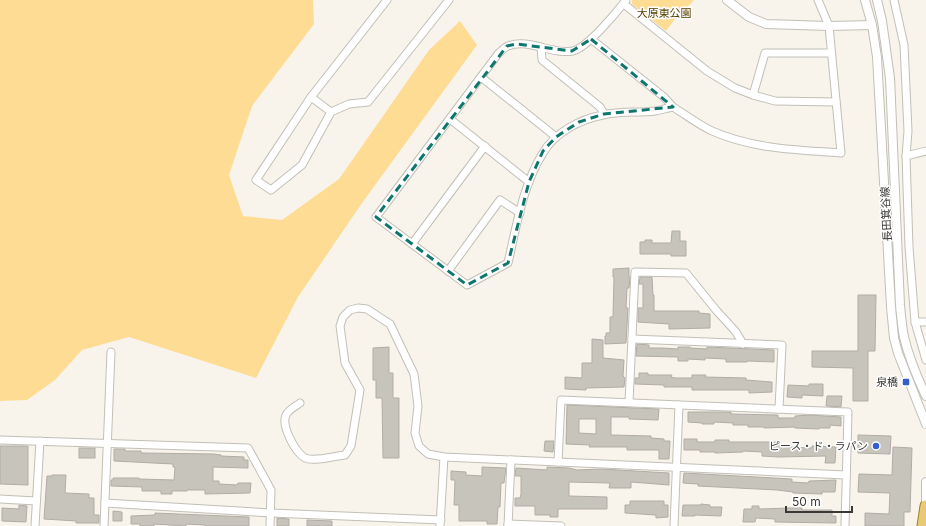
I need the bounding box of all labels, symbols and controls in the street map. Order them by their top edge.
park label: 大原東公園 [637,6,692,20]
street label: 長田箕谷線 [878,186,894,242]
place label: 泉橋 [876,375,898,389]
marker: 泉橋 [901,377,911,387]
place label: ピース・ド・ラパン [769,439,868,453]
marker: ピース・ド・ラパン [871,441,881,451]
scale bar [786,488,852,514]
text: 50 m [792,494,821,509]

